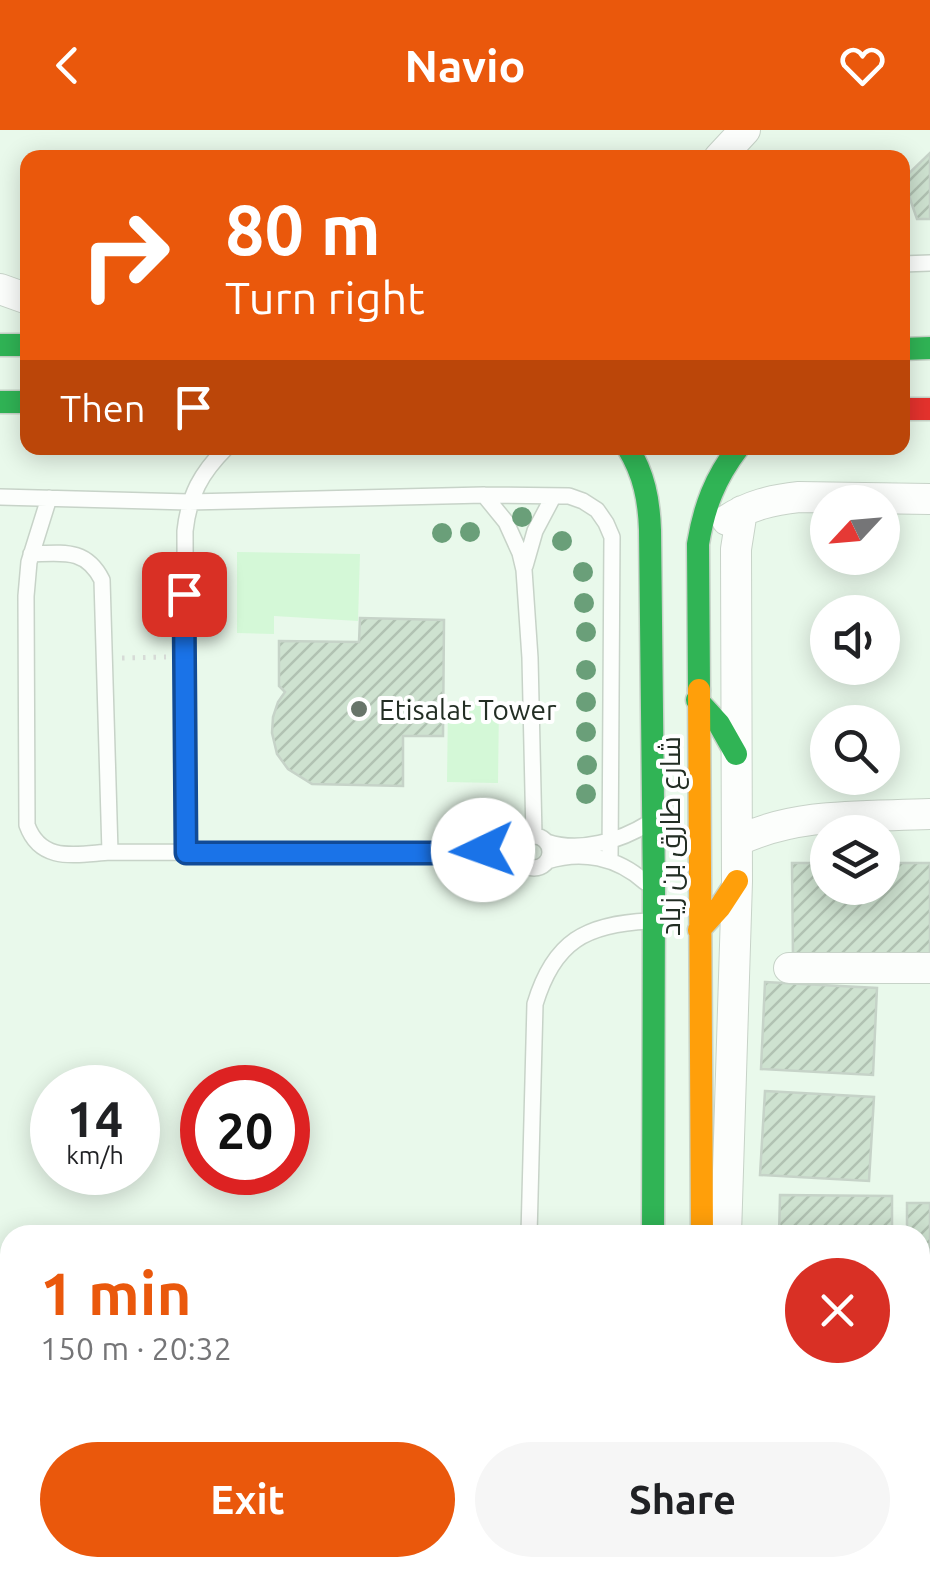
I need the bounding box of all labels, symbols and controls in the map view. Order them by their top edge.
icon: back [40,38,95,93]
icon: heart [835,38,890,93]
text: Navio [404,40,526,91]
icon: right [60,190,190,320]
text: 80 m [225,190,381,268]
text: Turn right [225,272,425,323]
icon: arrive [166,380,221,435]
text: Then [60,387,146,429]
north arrow [810,485,900,575]
map controls [810,485,900,905]
pin [142,552,227,637]
icon: arrive [157,567,212,622]
button: sound [810,595,900,685]
place label: Etisalat Tower [379,694,557,725]
marker: Etisalat Tower [348,698,370,720]
button: search [810,705,900,795]
street label: شارع طارق بن زياد [654,736,689,936]
position arrow [431,798,535,902]
button: layers [810,815,900,905]
speed limit sign: 20 [180,1065,310,1195]
text: 14 [67,1090,123,1146]
text: km/h [66,1141,124,1169]
button: close [785,1258,890,1363]
text: 1 min [40,1259,192,1326]
text: 150 m · 20:32 [40,1330,232,1366]
button: Exit [40,1442,455,1557]
button: Share [475,1442,890,1557]

